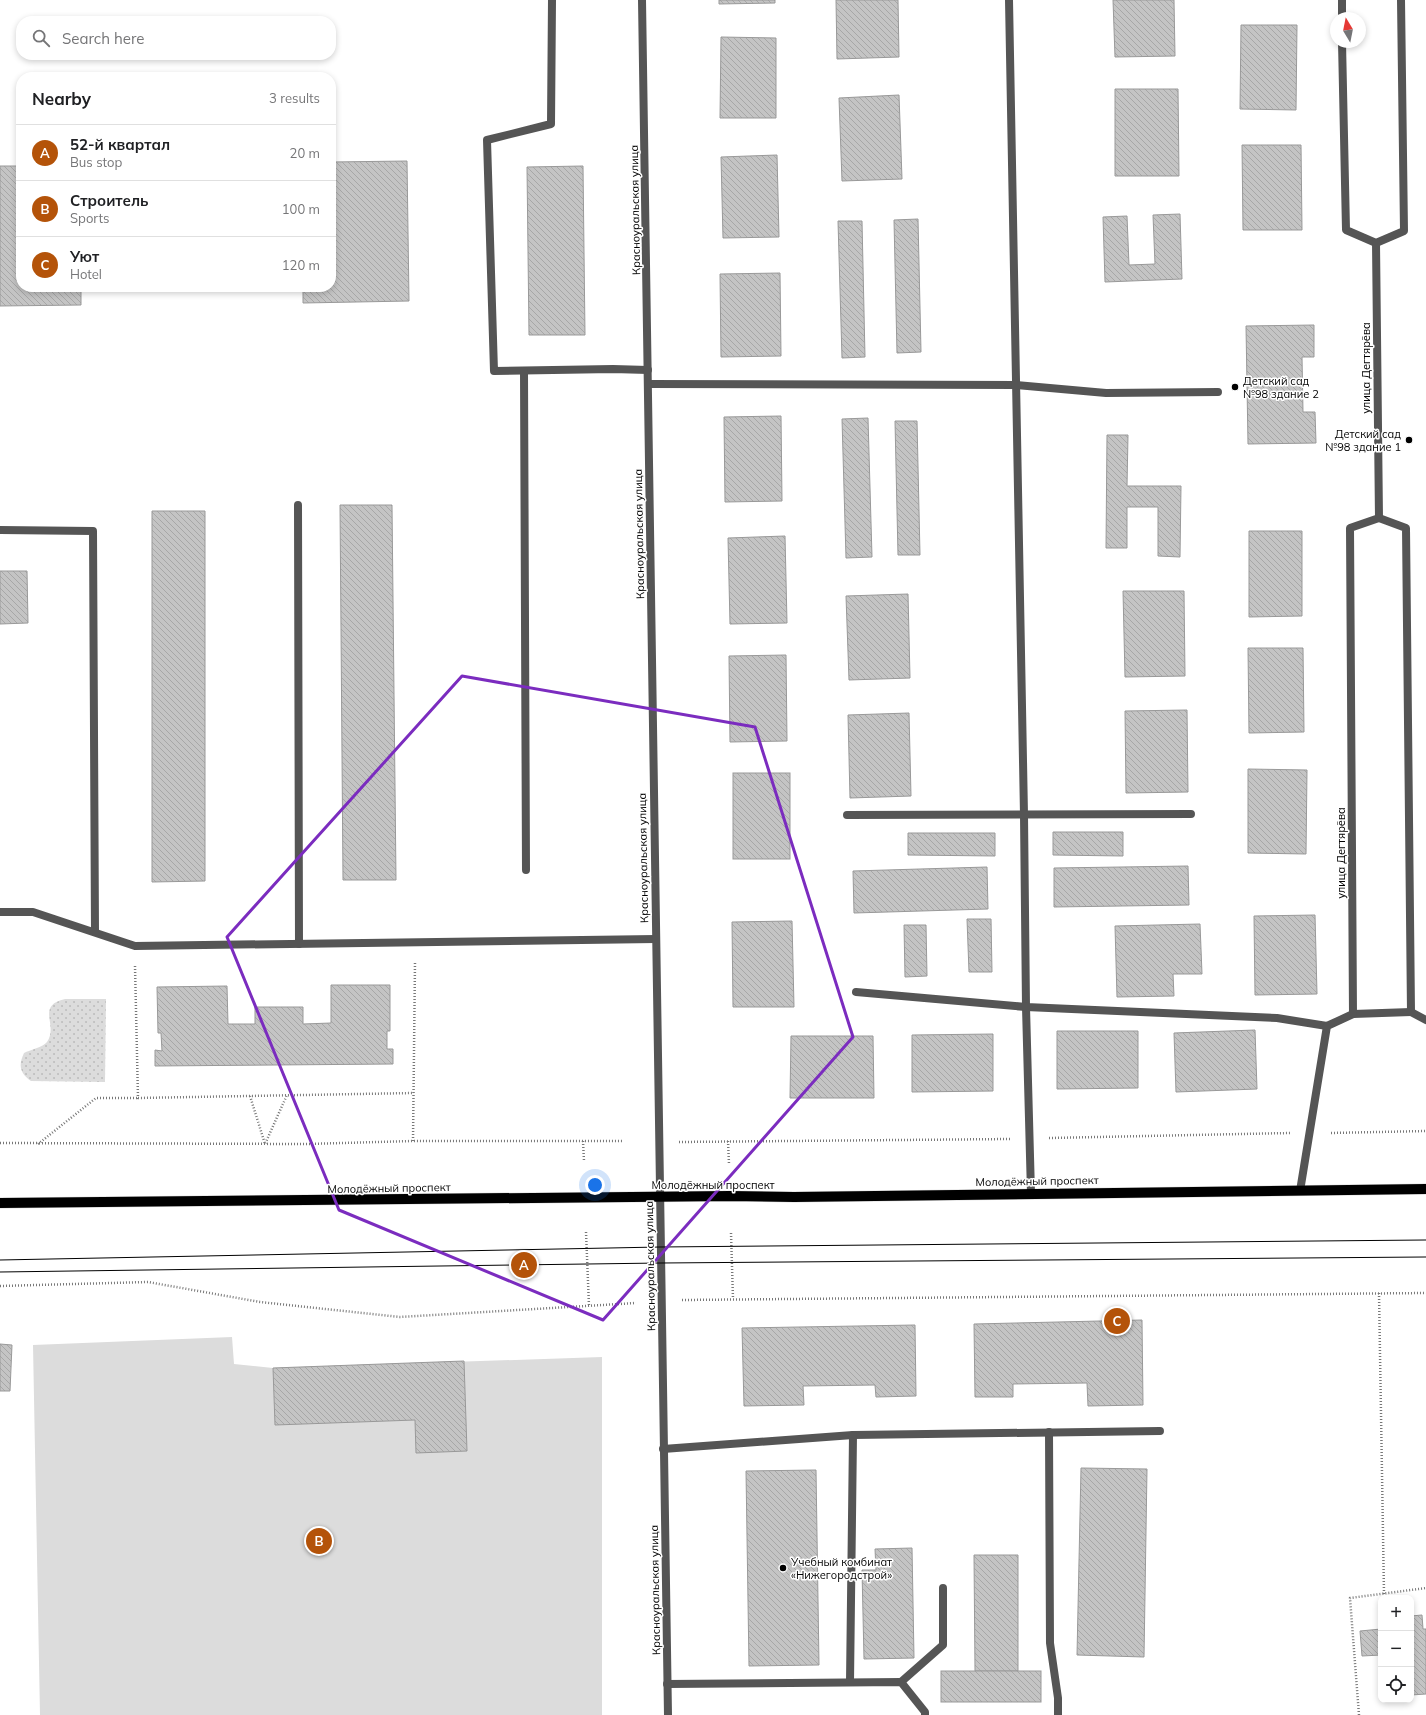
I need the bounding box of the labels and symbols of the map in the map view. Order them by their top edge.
north arrow [1330,12,1366,48]
street label: Красноуральская улица [627,145,643,275]
street label: улица Дегтярёва [1359,322,1373,414]
place label: Детский сад №98 здание 2 [1243,374,1319,401]
marker: Детский сад №98 здание 2 [1230,382,1240,392]
place label: Детский сад №98 здание 1 [1325,427,1401,454]
marker: Детский сад №98 здание 1 [1404,435,1414,445]
street label: Красноуральская улица [631,469,647,599]
street label: Красноуральская улица [635,793,651,923]
street label: улица Дегтярёва [1334,807,1348,899]
street label: Молодёжный проспект [975,1173,1099,1189]
your location [585,1175,605,1195]
street label: Молодёжный проспект [651,1178,775,1192]
street label: Молодёжный проспект [327,1180,451,1196]
street label: Красноуральская улица [642,1201,658,1331]
pin: A [511,1250,537,1280]
pin: C [1104,1306,1130,1336]
street label: Красноуральская улица [647,1525,663,1655]
pin: B [306,1526,332,1556]
place label: Учебный комбинат «Нижегородстрой» [790,1555,892,1582]
marker: Учебный комбинат «Нижегородстрой» [778,1563,788,1573]

